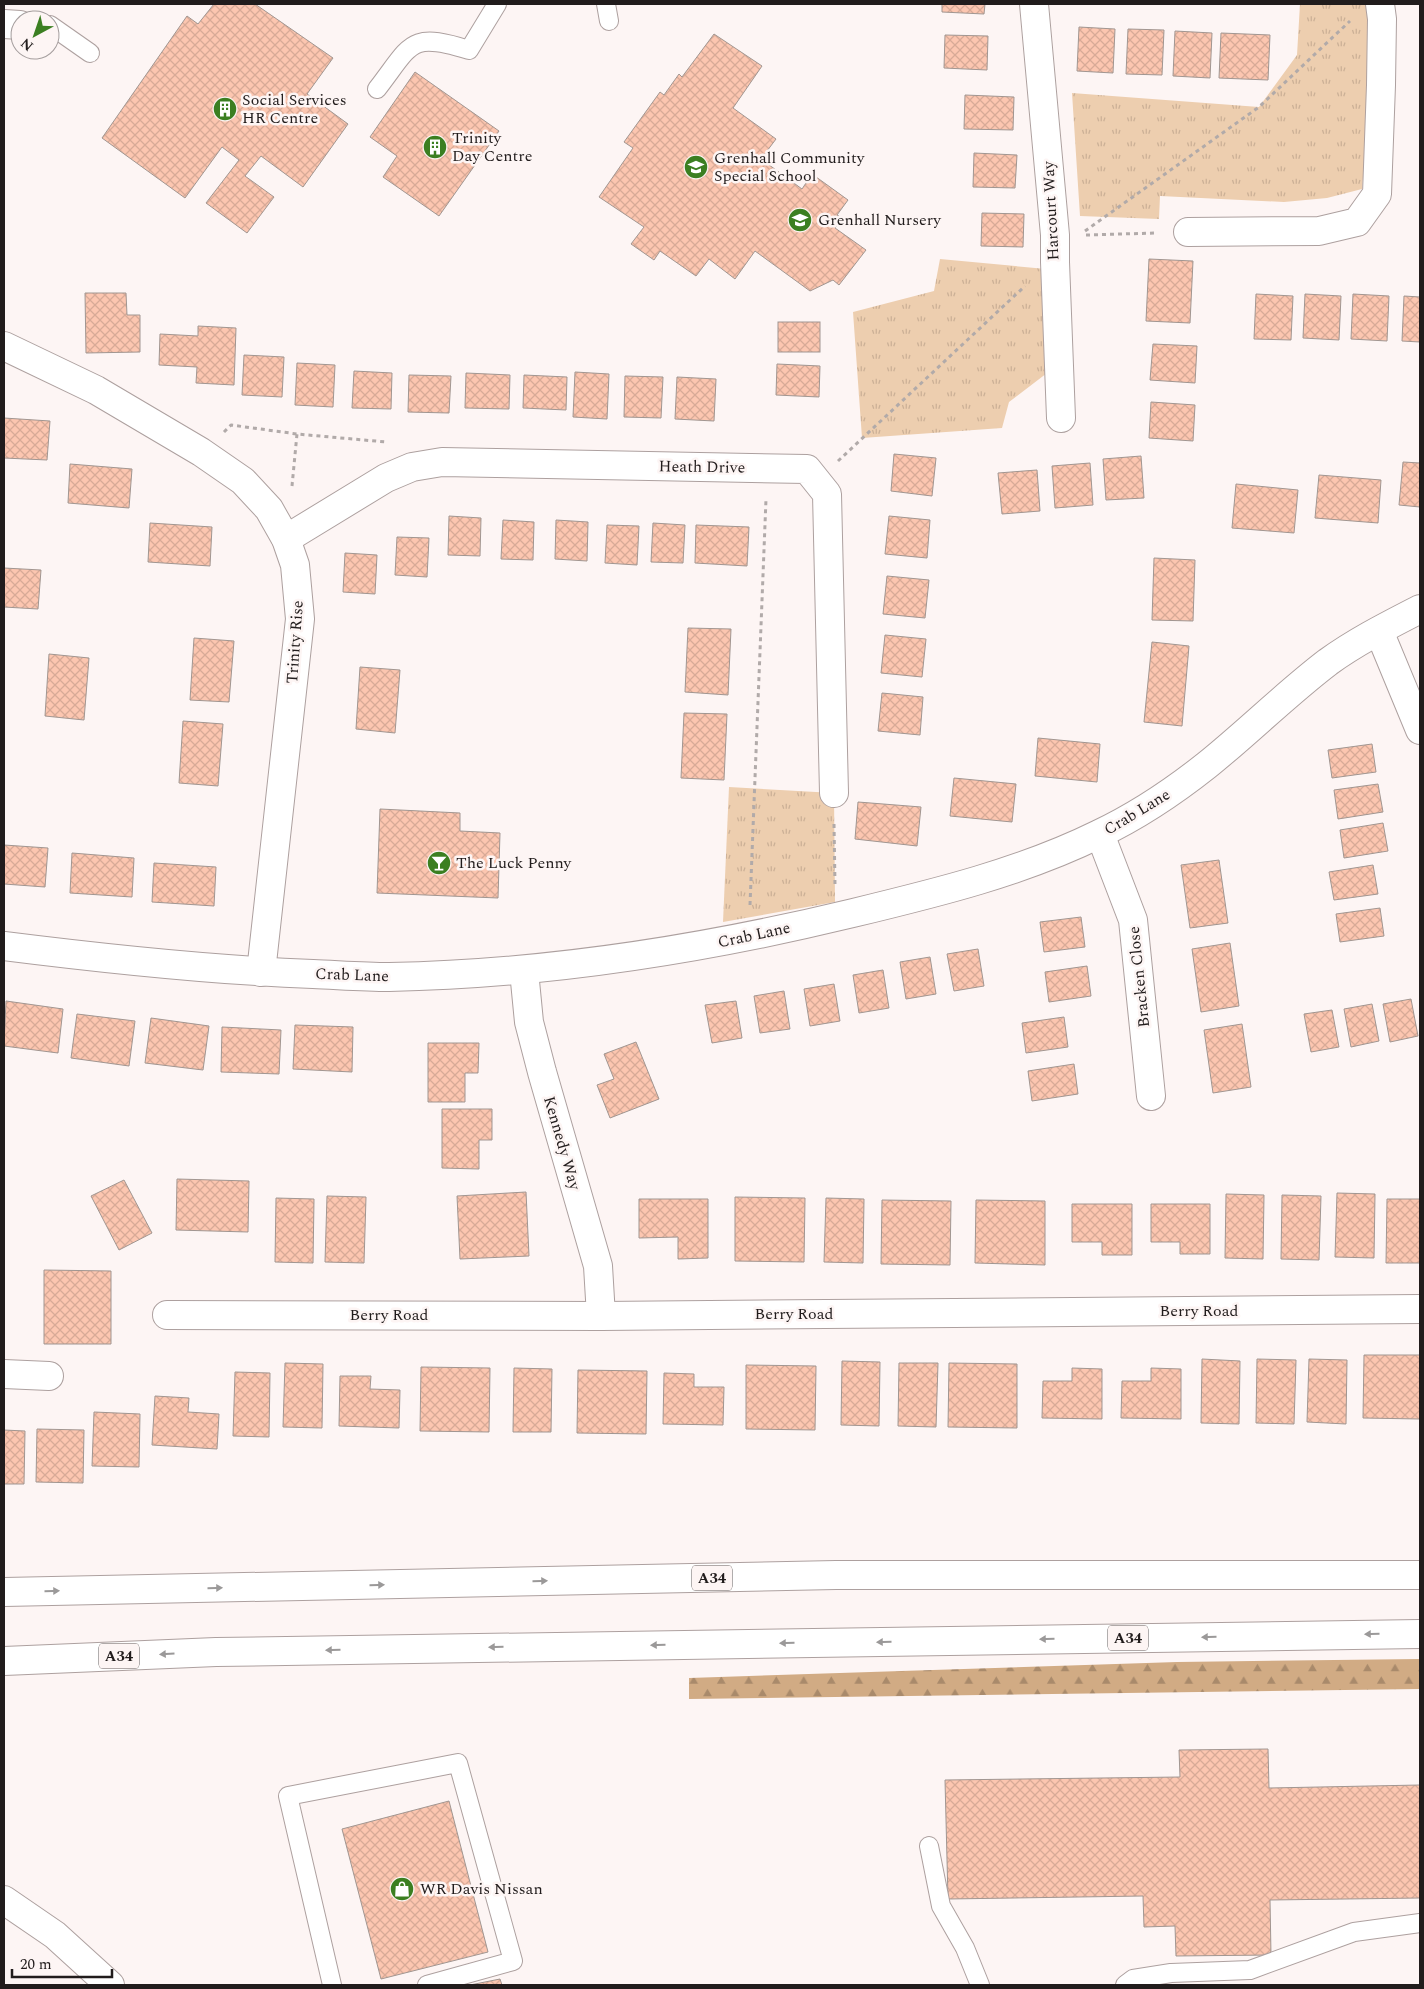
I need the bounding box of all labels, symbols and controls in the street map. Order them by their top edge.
north arrow [10,10,60,60]
text: N [16,33,38,56]
place label: Social Services HR Centre [242,88,347,130]
building icon: Social Services HR Centre [212,96,238,122]
place label: Trinity Day Centre [452,126,532,168]
building icon: Trinity Day Centre [422,134,448,160]
place label: Grenhall Community Special School [714,146,866,188]
school or university icon: Grenhall Community Special School [683,154,709,180]
street label: Harcourt Way [1036,160,1066,261]
school or university icon: Grenhall Nursery [787,207,813,233]
place label: Grenhall Nursery [818,208,942,232]
street label: Heath Drive [658,454,746,480]
street label: Trinity Rise [280,600,310,684]
street label: Crab Lane [1099,783,1175,841]
bar icon: The Luck Penny [426,850,452,876]
place label: The Luck Penny [456,851,573,875]
street label: Crab Lane [715,916,793,954]
street label: Bracken Close [1122,925,1156,1029]
street label: Crab Lane [315,962,389,988]
street label: Kennedy Way [537,1093,587,1194]
street label: Berry Road [1160,1299,1238,1323]
street label: Berry Road [755,1302,833,1326]
street label: Berry Road [350,1303,428,1327]
road number: A34 [692,1566,732,1590]
one-way arrow [532,1577,548,1585]
one-way arrow [370,1580,386,1588]
one-way arrow [207,1584,223,1592]
one-way arrow [45,1587,61,1595]
road number: A34 [1108,1626,1148,1650]
one-way arrow [1363,1630,1379,1638]
one-way arrow [1201,1633,1217,1641]
one-way arrow [1038,1635,1054,1643]
one-way arrow [876,1638,892,1646]
one-way arrow [779,1639,795,1647]
one-way arrow [650,1641,666,1649]
road number: A34 [99,1644,139,1668]
one-way arrow [488,1644,504,1652]
one-way arrow [325,1646,341,1654]
one-way arrow [159,1650,175,1658]
shop icon: WR Davis Nissan [389,1876,415,1902]
place label: WR Davis Nissan [420,1877,543,1901]
scale bar [12,1946,112,1978]
text: 20 m [20,1953,52,1976]

